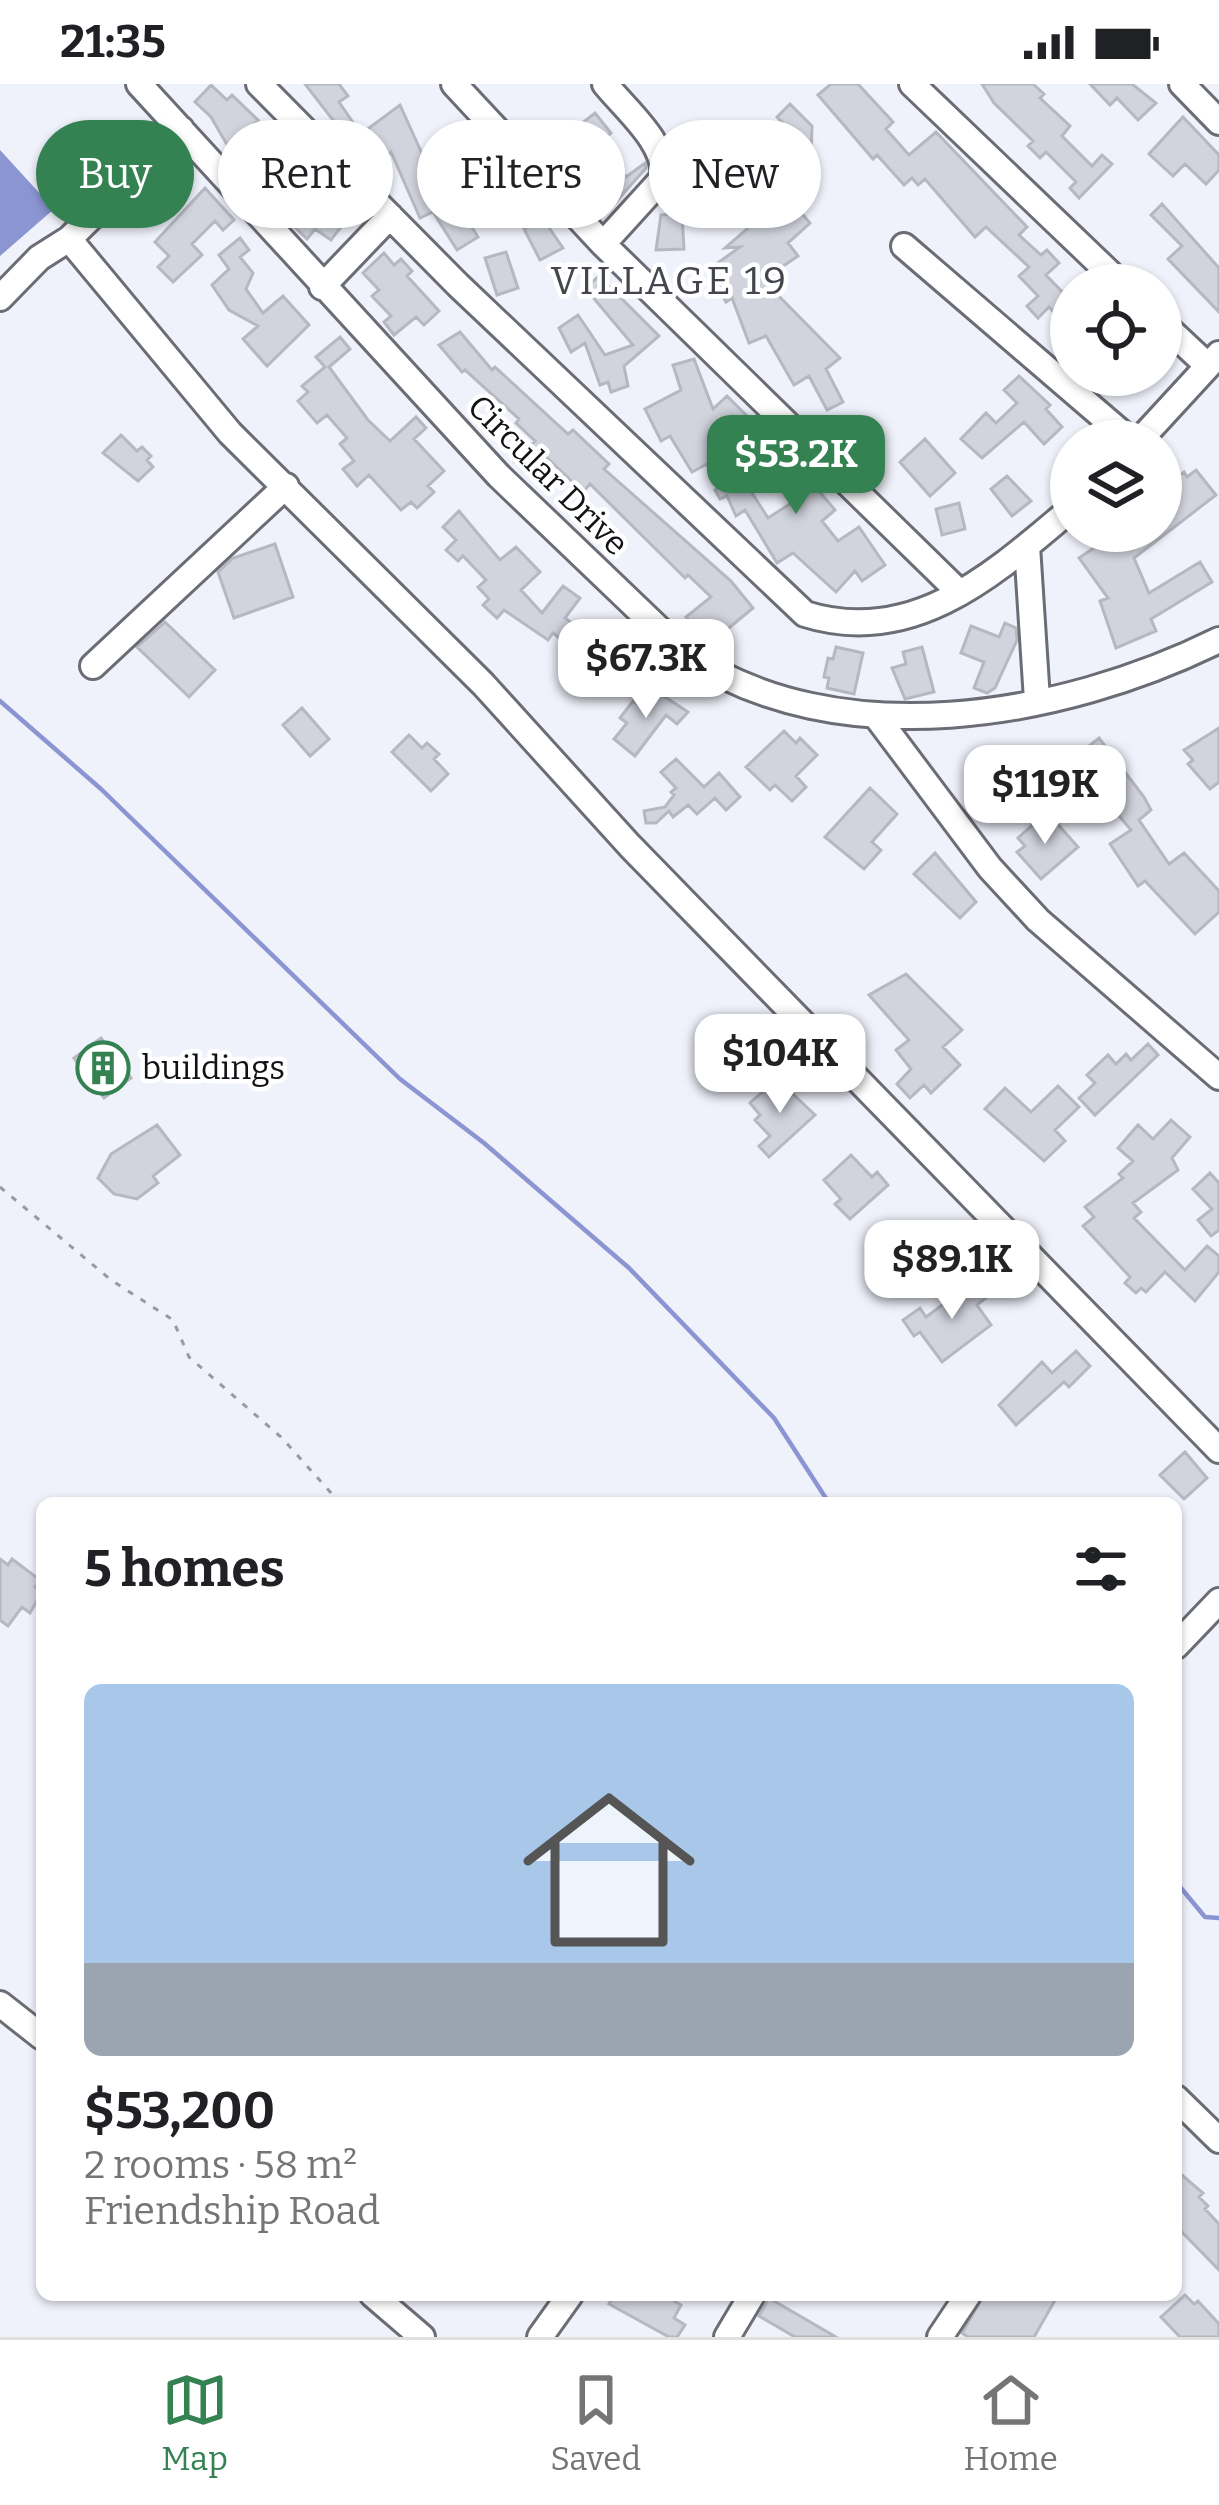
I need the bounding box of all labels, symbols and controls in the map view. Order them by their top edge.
text: 21:35 [60,15,166,69]
chip: Buy [36,120,194,228]
chip: Rent [218,120,393,228]
chip: Filters [417,120,625,228]
chip: New [649,120,821,228]
district label: VILLAGE 19 [551,258,789,304]
map controls [1050,264,1182,552]
button: locate [1050,264,1182,396]
street label: Circular Drive [459,386,637,564]
pin: $53.2K [698,415,894,517]
button: layers [1050,420,1182,552]
text: $53.2K [734,431,858,477]
pin: $67.3K [548,619,744,721]
text: $67.3K [585,635,707,681]
pin: $119K [961,745,1129,847]
text: $119K [991,761,1099,807]
pin: $104K [696,1014,864,1116]
text: $104K [722,1030,838,1076]
building icon: buildings [75,1040,131,1096]
place label: buildings [142,1048,285,1088]
pin: $89.1K [854,1220,1050,1322]
text: $89.1K [891,1236,1013,1282]
icon: filters [1068,1536,1134,1602]
text: 5 homes [84,1538,285,1600]
icon: home [501,1762,717,1978]
text: $53,200 [84,2080,275,2142]
text: 2 rooms · 58 m² [84,2142,357,2188]
text: Friendship Road [84,2188,380,2234]
tab: Map [161,2367,228,2479]
tab: Saved [550,2367,641,2479]
tab: Home [964,2367,1058,2479]

